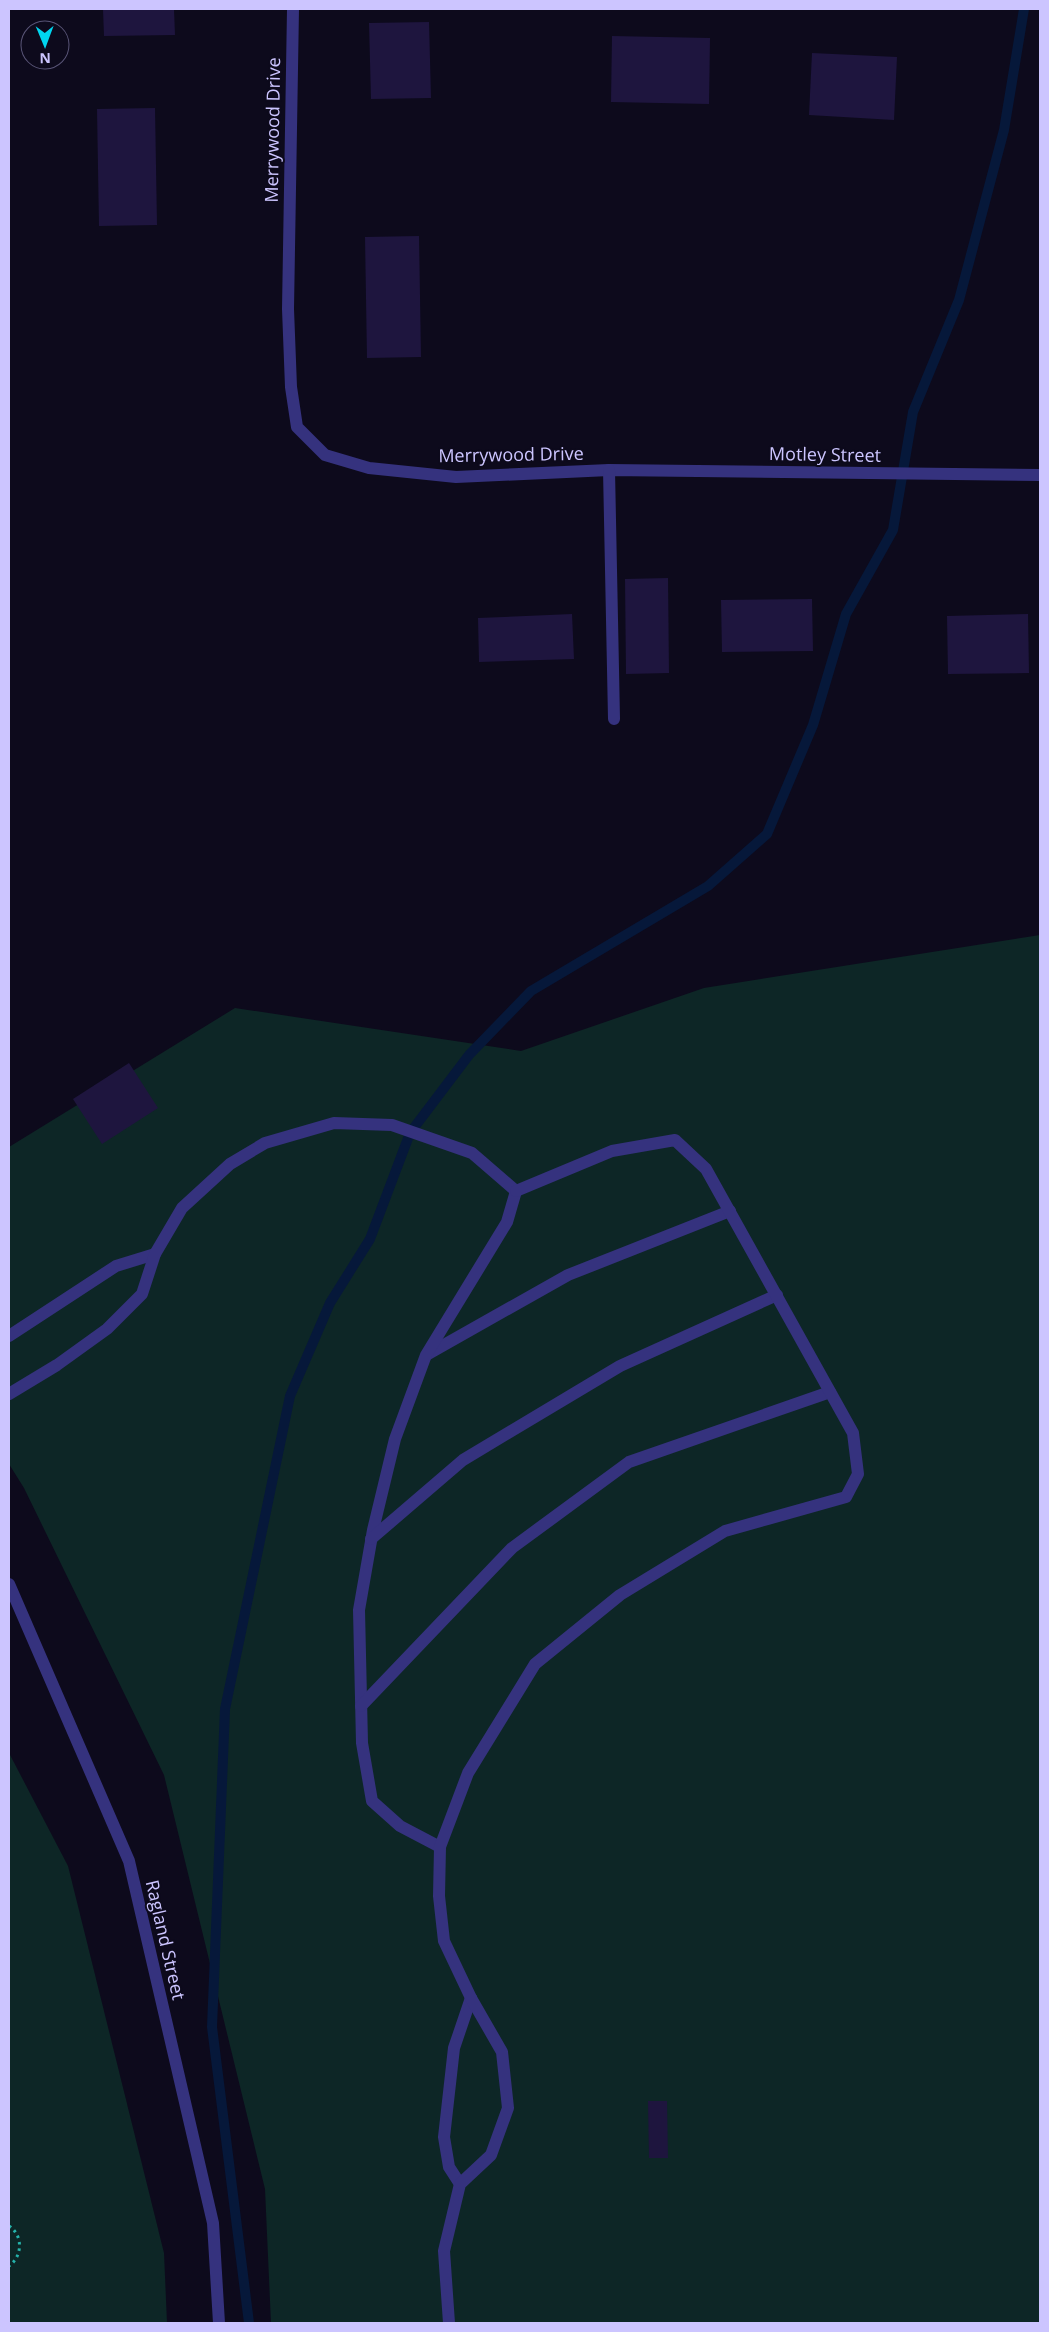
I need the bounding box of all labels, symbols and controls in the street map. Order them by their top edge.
north arrow [20,20,70,70]
text: N [39,49,51,68]
street label: Merrywood Drive [259,57,285,203]
street label: Merrywood Drive [438,441,584,467]
street label: Motley Street [769,441,881,467]
street label: Ragland Street [141,1877,191,2002]

